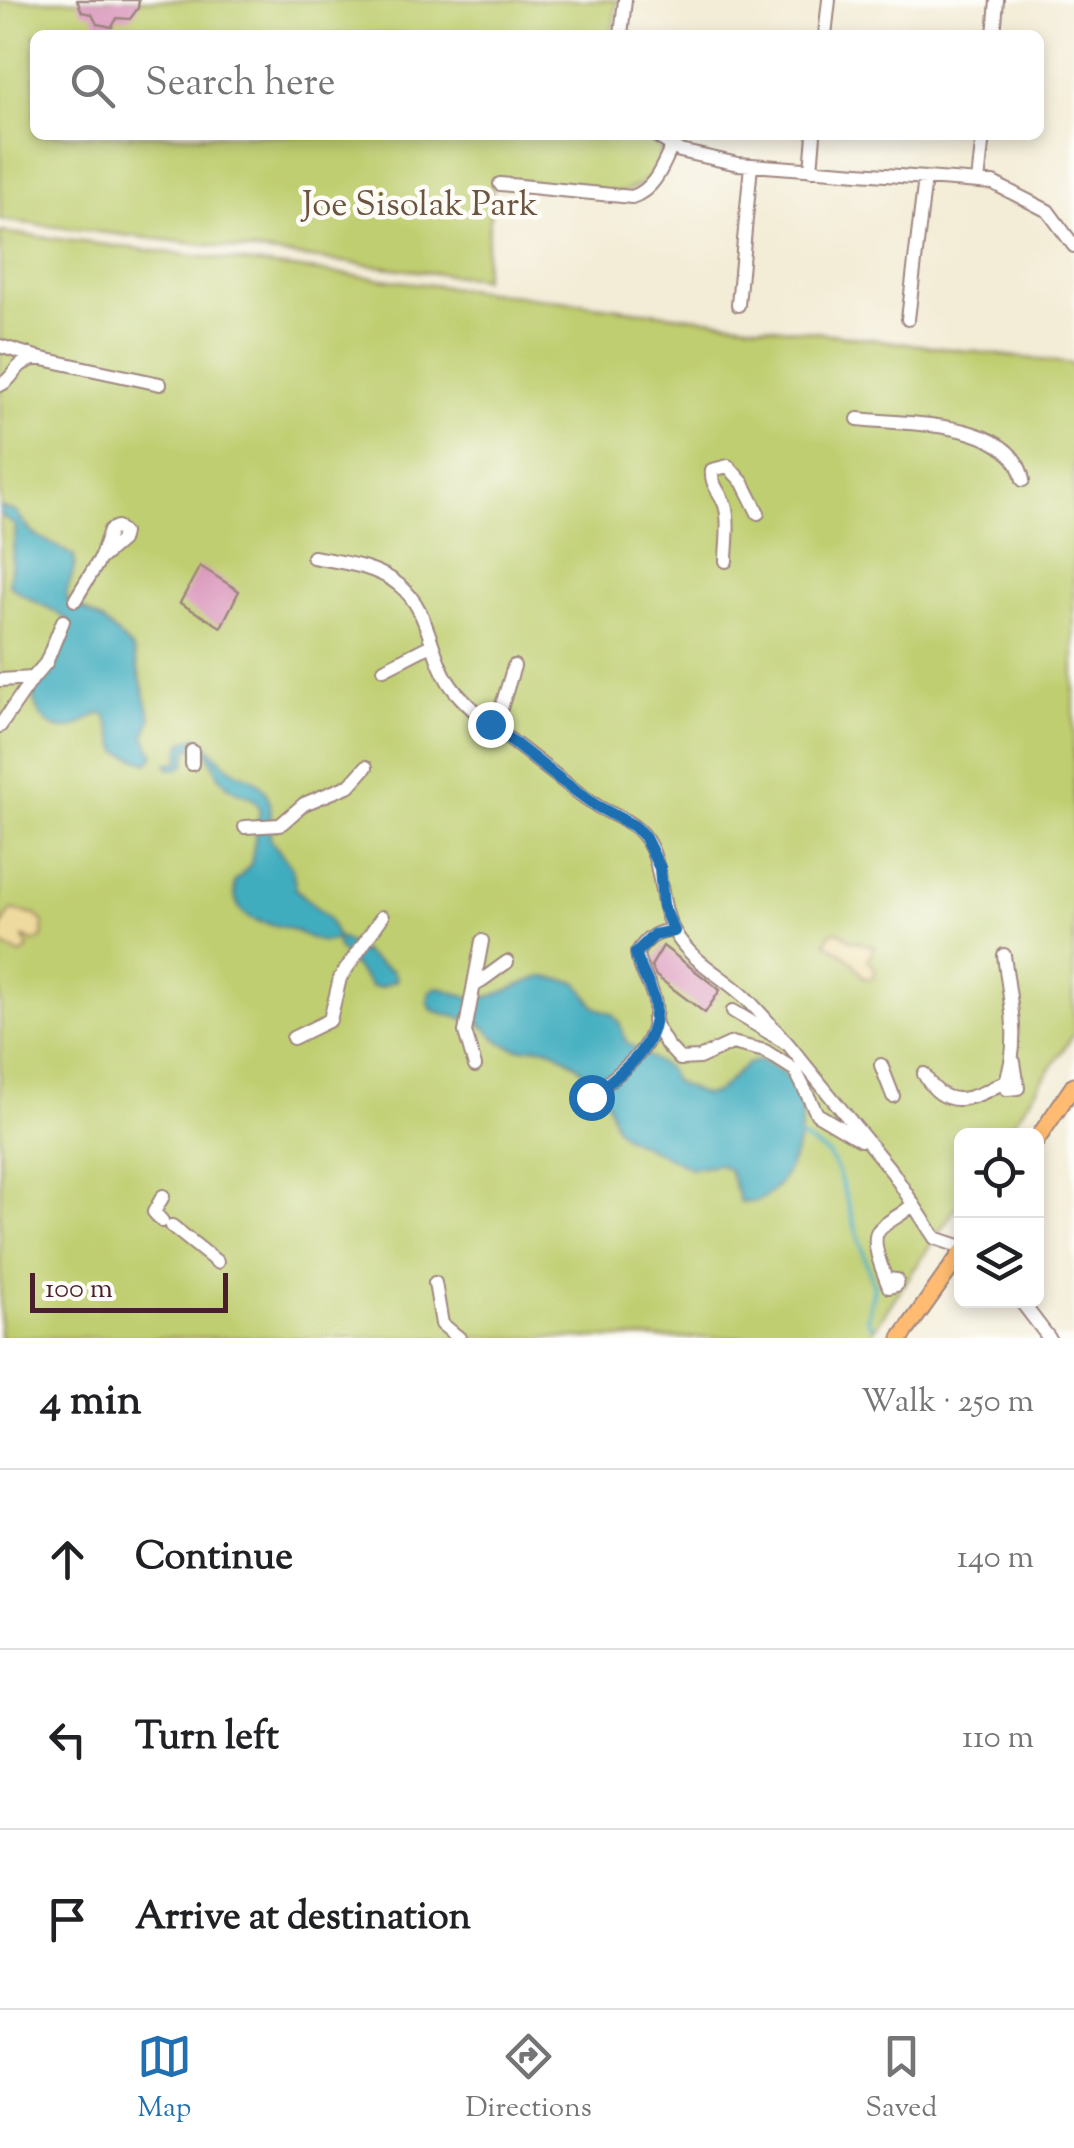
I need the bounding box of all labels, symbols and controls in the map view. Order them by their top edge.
search box [30,30,1044,140]
icon: search [65,58,120,113]
text: Search here [145,58,336,112]
park label: Joe Sisolak Park [300,181,538,232]
route end [468,702,514,748]
route start [569,1075,615,1121]
map controls [954,1128,1044,1308]
button: locate [954,1128,1044,1218]
button: layers [954,1218,1044,1308]
scale bar [30,1268,228,1312]
text: 100 m [45,1270,113,1310]
text: 4 min [40,1373,142,1433]
text: Walk · 250 m [861,1380,1034,1426]
icon: ahead [40,1532,95,1587]
text: Continue [135,1532,293,1586]
text: 140 m [957,1536,1034,1582]
icon: left [40,1712,95,1767]
text: Turn left [135,1712,279,1766]
text: 110 m [962,1716,1034,1762]
icon: arrive [40,1892,95,1947]
text: Arrive at destination [135,1892,471,1946]
tab: Map [137,2029,192,2129]
tab: Directions [465,2029,592,2129]
tab: Saved [865,2029,937,2129]

